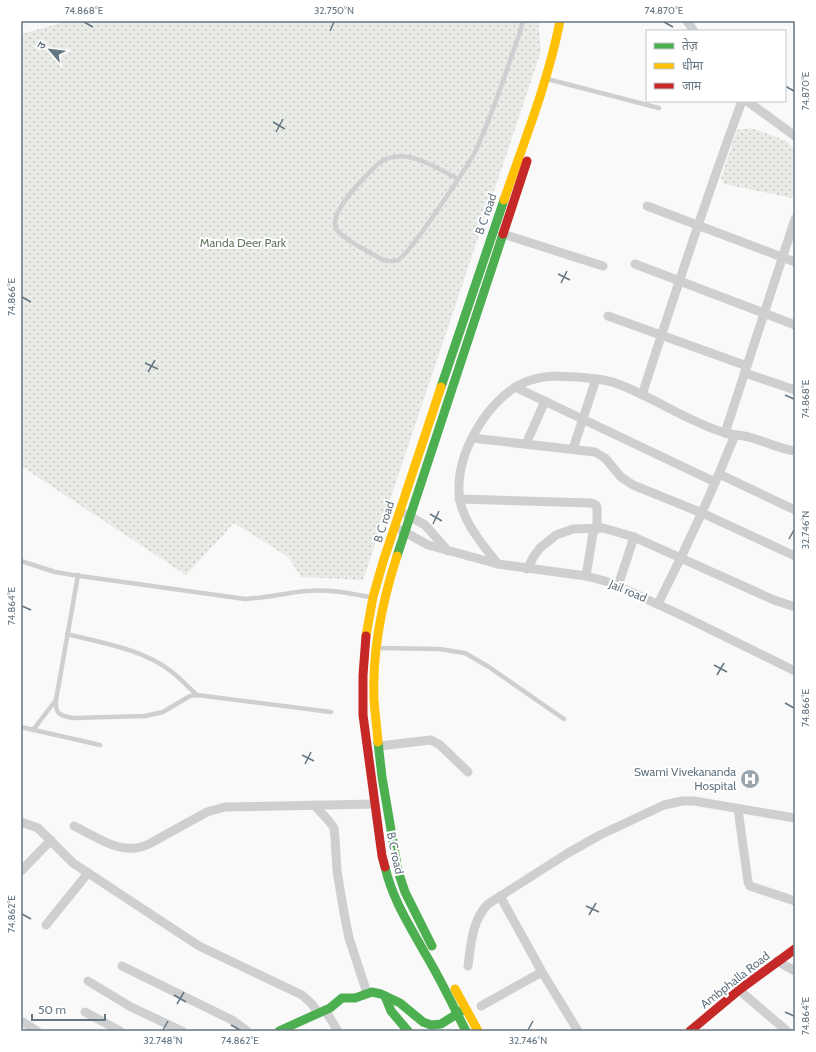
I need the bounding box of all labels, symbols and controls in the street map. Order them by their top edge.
text: 74.868°E [65,4,104,17]
text: 32.750°N [314,4,354,17]
text: 74.870°E [645,4,684,17]
north arrow [30,30,70,70]
legend [646,30,786,102]
text: तेज़ [682,38,699,53]
text: उ [33,39,49,51]
text: धीमा [682,58,704,73]
text: 74.870°E [799,71,812,110]
text: जाम [682,78,702,93]
street label: B C road [471,191,500,236]
park label: Manda Deer Park [200,235,287,250]
text: 74.866°E [5,277,18,316]
text: 74.868°E [799,379,812,418]
street label: B C road [370,499,397,544]
text: 32.746°N [799,511,812,549]
street label: Jail road [606,576,649,605]
text: 74.864°E [5,586,18,625]
text: 74.866°E [799,688,812,727]
place label: Swami Vivekananda Hospital [634,764,736,793]
hospital icon: Swami Vivekananda Hospital [739,768,761,790]
street label: B C road [384,830,407,875]
text: 74.862°E [5,895,18,933]
street label: Ambphalla Road [697,948,772,1011]
scale bar [32,996,105,1022]
text: 74.864°E [799,996,812,1035]
text: 50 m [38,1002,66,1017]
text: 32.748°N [143,1034,183,1047]
text: 74.862°E [221,1034,259,1047]
text: 32.746°N [509,1034,547,1047]

